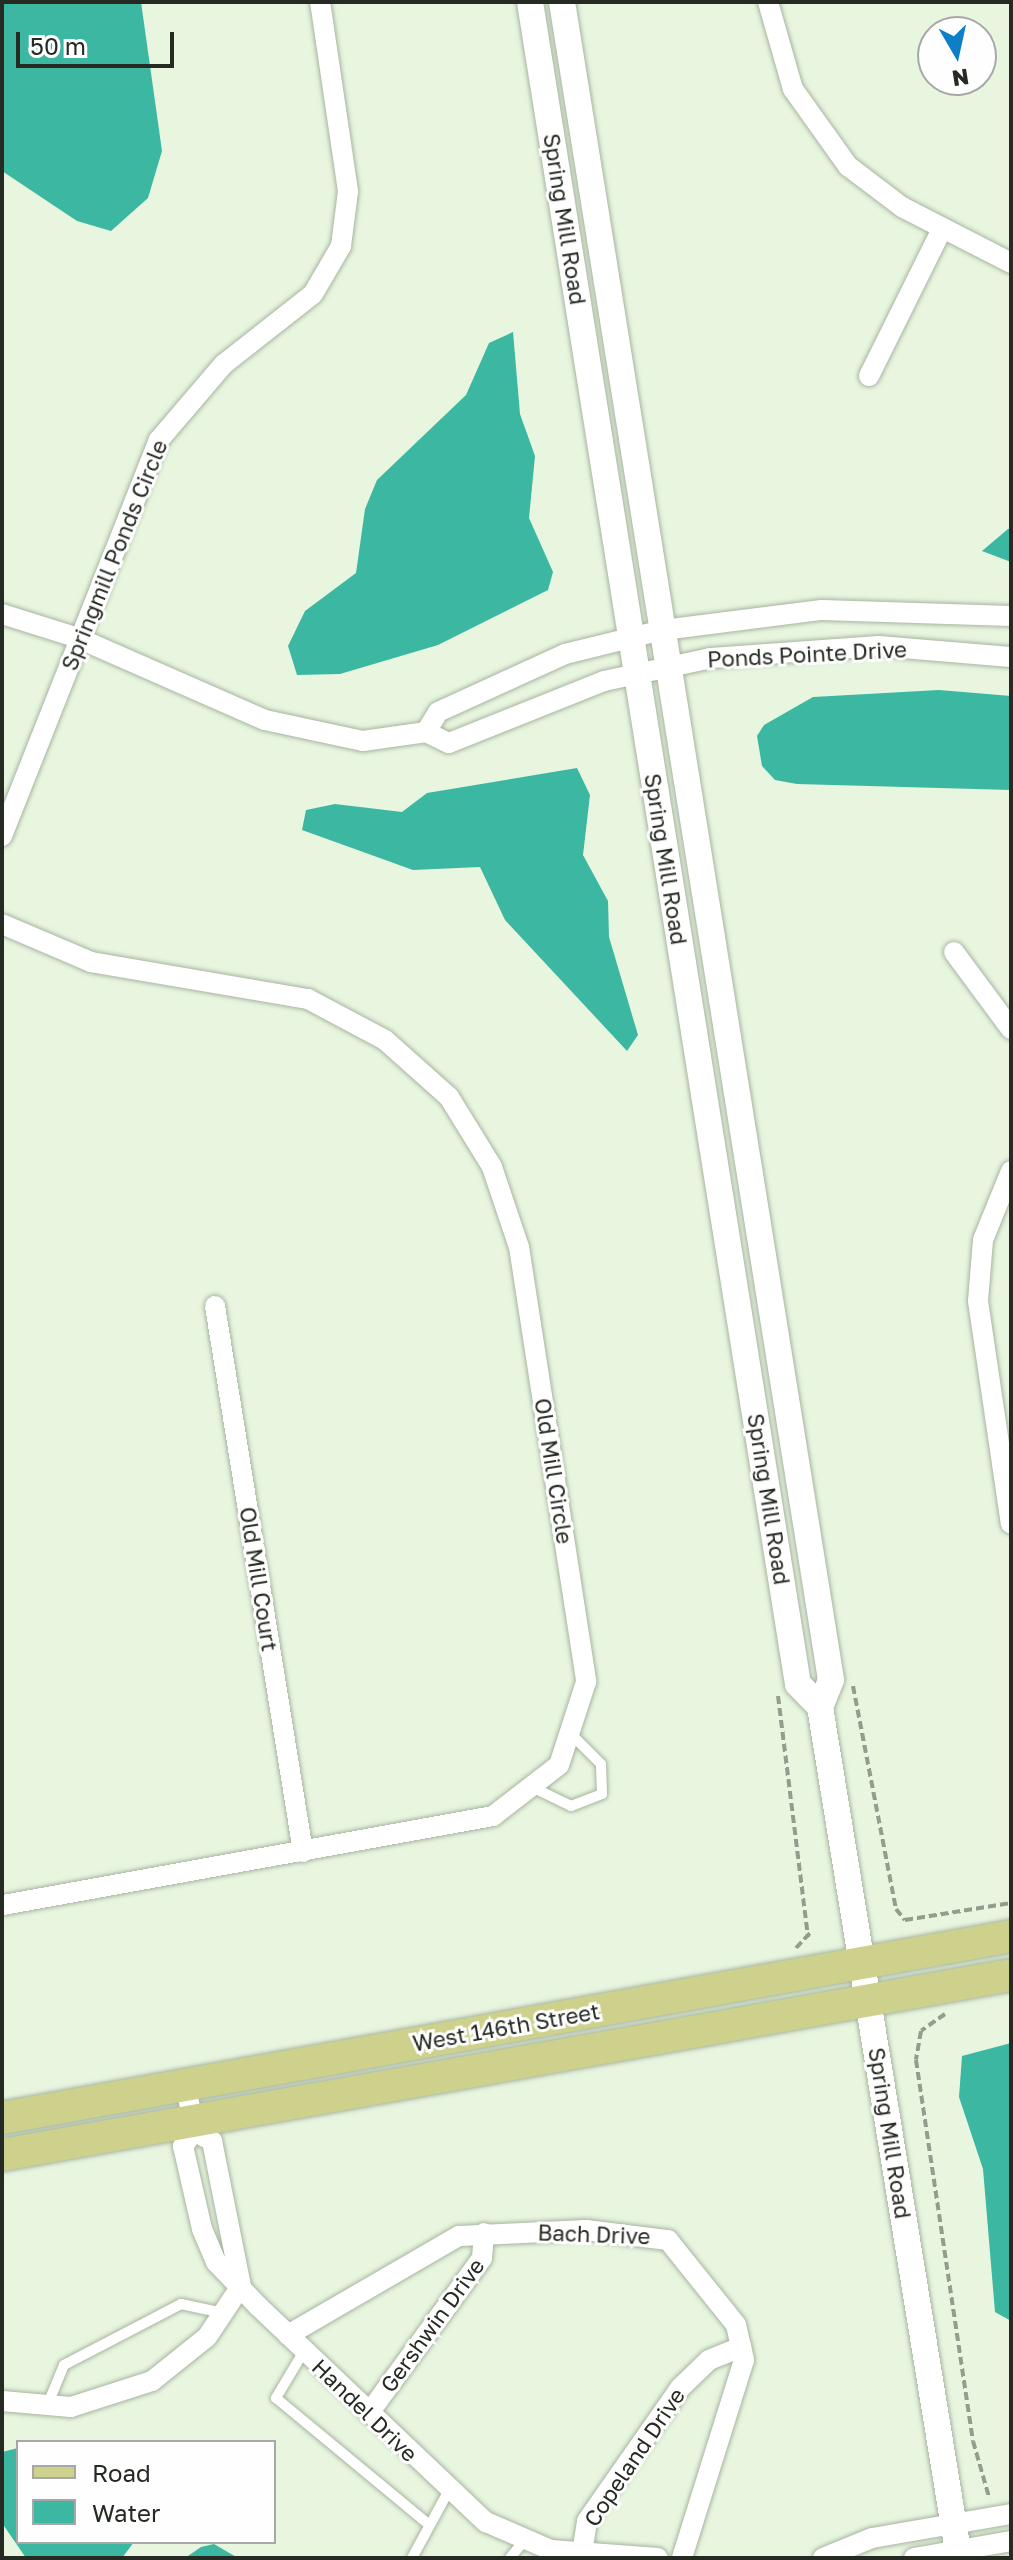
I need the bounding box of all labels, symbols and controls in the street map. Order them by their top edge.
scale bar [20,16,178,66]
north arrow [917,16,997,96]
text: 50 m [30,31,86,60]
text: N [950,64,971,93]
street label: Spring Mill Road [538,132,592,306]
street label: Springmill Ponds Circle [56,436,172,674]
street label: Ponds Pointe Drive [707,636,907,672]
street label: Spring Mill Road [639,772,693,946]
street label: Old Mill Circle [529,1396,579,1546]
street label: Spring Mill Road [742,1412,796,1586]
street label: Old Mill Court [235,1505,283,1653]
street label: West 146th Street [410,1998,602,2056]
street label: Spring Mill Road [863,2046,917,2220]
street label: Bach Drive [537,2219,651,2249]
street label: Gershwin Drive [375,2253,489,2397]
street label: Handel Drive [307,2353,423,2467]
street label: Copeland Drive [578,2383,690,2531]
legend [16,2440,276,2544]
text: Road [92,2458,151,2487]
text: Water [92,2498,160,2527]

